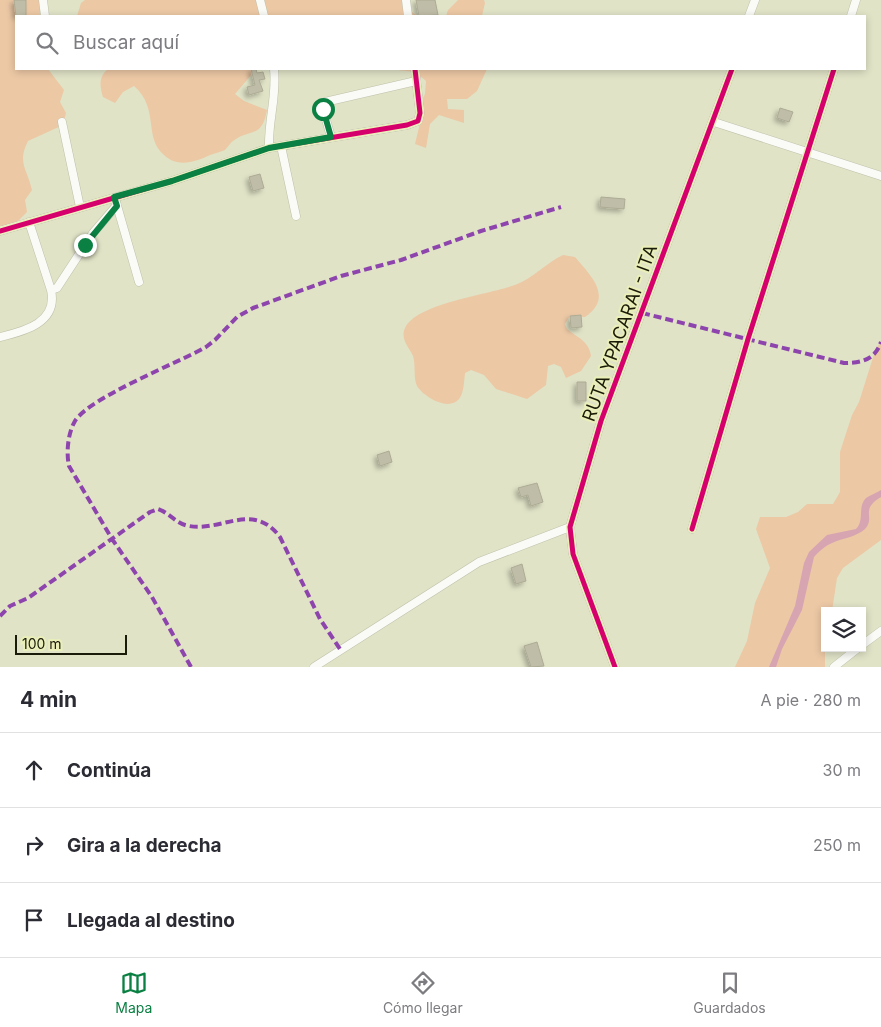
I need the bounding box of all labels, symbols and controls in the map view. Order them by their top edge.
search box [15,15,866,70]
icon: search [33,29,61,57]
text: Buscar aquí [73,31,179,54]
route start [312,98,335,121]
route end [74,234,97,257]
street label: RUTA YPACARAI - ITA [578,242,661,424]
map controls [821,607,866,652]
button: layers [821,607,866,652]
scale bar [15,632,128,655]
text: 100 m [22,635,62,652]
text: 4 min [20,687,77,712]
text: A pie · 280 m [761,690,861,710]
icon: ahead [20,756,48,784]
text: Continúa [67,759,151,782]
text: 30 m [823,760,861,780]
icon: right [20,831,48,859]
text: Gira a la derecha [67,834,222,857]
text: 250 m [813,835,861,855]
icon: arrive [20,906,48,934]
text: Llegada al destino [67,909,235,932]
tab: Mapa [115,969,152,1016]
tab: Cómo llegar [383,969,463,1016]
tab: Guardados [693,969,766,1016]

